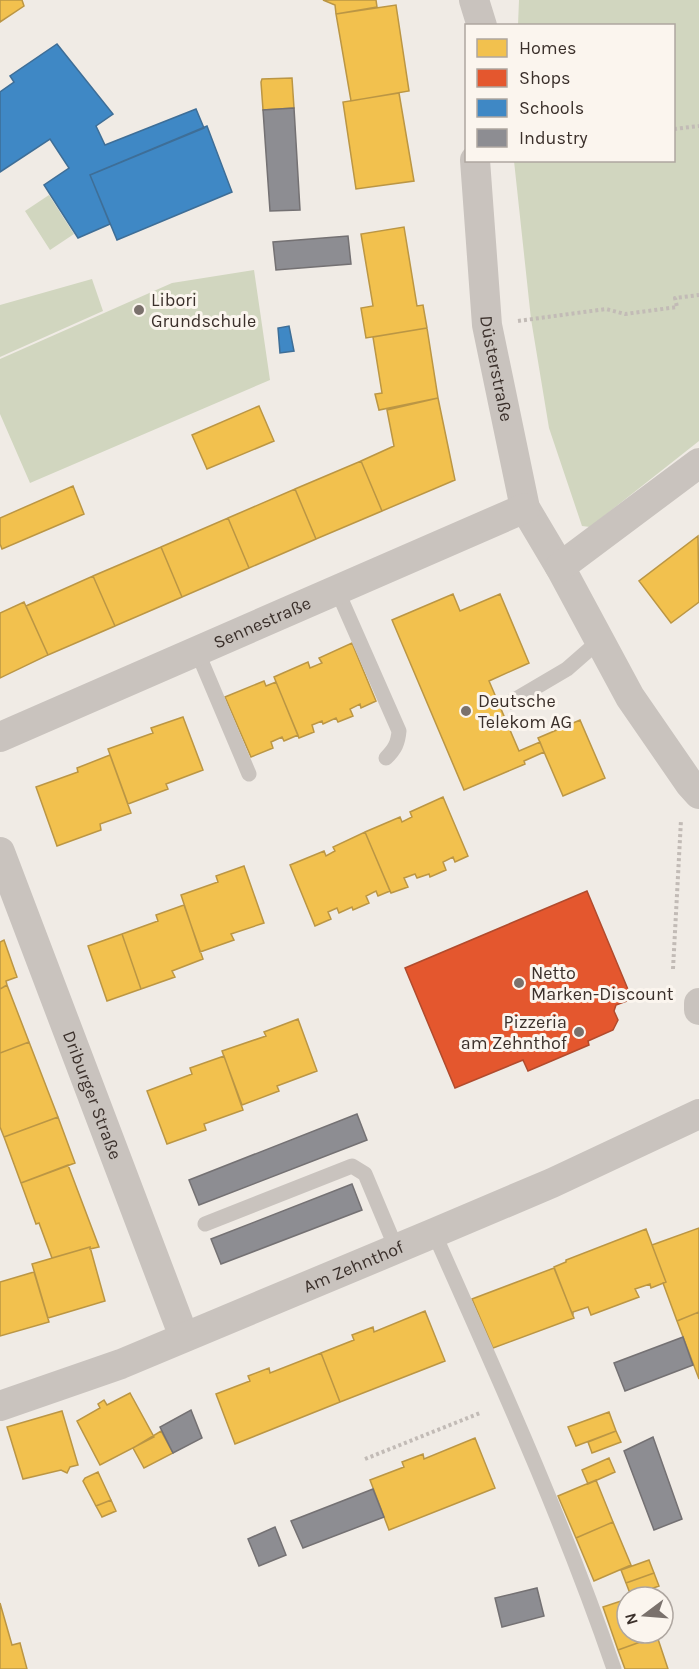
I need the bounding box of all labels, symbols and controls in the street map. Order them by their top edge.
legend [465,24,675,162]
text: Homes [519,37,576,59]
text: Shops [519,67,571,89]
text: Schools [519,97,584,119]
text: Industry [519,127,588,149]
place label: Libori Grundschule [151,289,256,332]
marker: Libori Grundschule [132,303,146,317]
street label: Düsterstraße [475,315,518,424]
street label: Sennestraße [210,592,314,654]
place label: Deutsche Telekom AG [478,690,572,733]
marker: Deutsche Telekom AG [459,704,473,718]
place label: Netto Marken-Discount [531,962,674,1005]
marker: Netto Marken-Discount [512,976,526,990]
place label: Pizzeria am Zehnthof [461,1011,568,1054]
marker: Pizzeria am Zehnthof [572,1025,586,1039]
street label: Driburger Straße [58,1028,127,1163]
street label: Am Zehnthof [300,1236,408,1298]
north arrow [615,1585,675,1645]
text: N [620,1611,642,1627]

